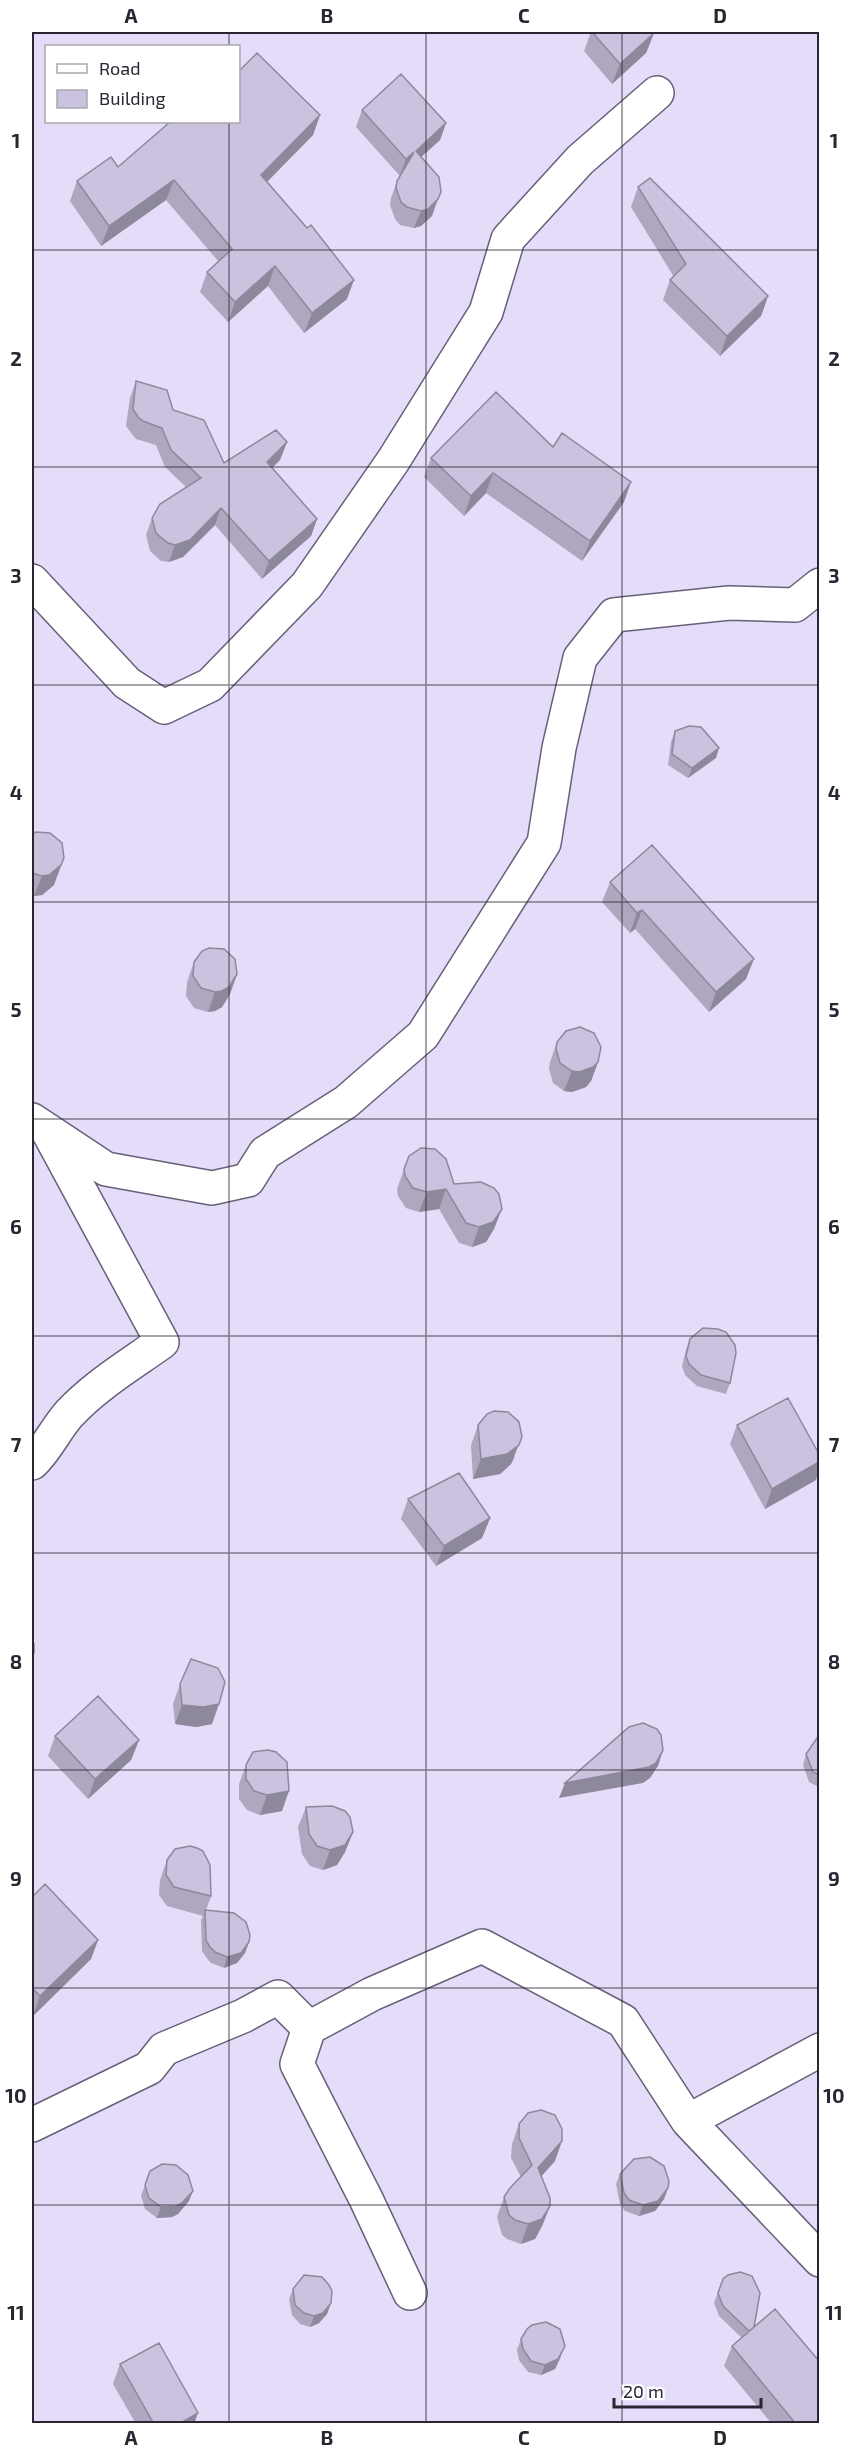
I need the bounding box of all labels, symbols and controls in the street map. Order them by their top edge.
text: A [124,3,138,27]
text: B [321,3,333,27]
text: C [518,3,530,27]
text: D [713,3,727,27]
legend [45,45,240,123]
text: Road [99,57,140,79]
text: Building [99,87,166,109]
text: 1 [12,128,20,152]
text: 1 [830,128,838,152]
text: 2 [10,346,22,370]
text: 2 [828,346,840,370]
text: 3 [10,563,22,587]
text: 3 [828,563,840,587]
text: 4 [10,780,23,804]
text: 4 [828,780,841,804]
text: 5 [10,997,22,1021]
text: 5 [828,997,840,1021]
text: 6 [10,1214,22,1238]
text: 6 [828,1214,840,1238]
text: 7 [11,1432,22,1456]
text: 7 [829,1432,840,1456]
text: 8 [10,1649,22,1673]
text: 8 [828,1649,840,1673]
text: 9 [10,1866,22,1890]
text: 9 [828,1866,840,1890]
text: 10 [5,2083,27,2107]
text: 10 [823,2083,845,2107]
text: 11 [7,2300,25,2324]
text: 11 [825,2300,843,2324]
scale bar [614,2371,761,2409]
text: 20 m [623,2380,664,2402]
text: A [124,2425,138,2449]
text: B [321,2425,333,2449]
text: C [518,2425,530,2449]
text: D [713,2425,727,2449]

